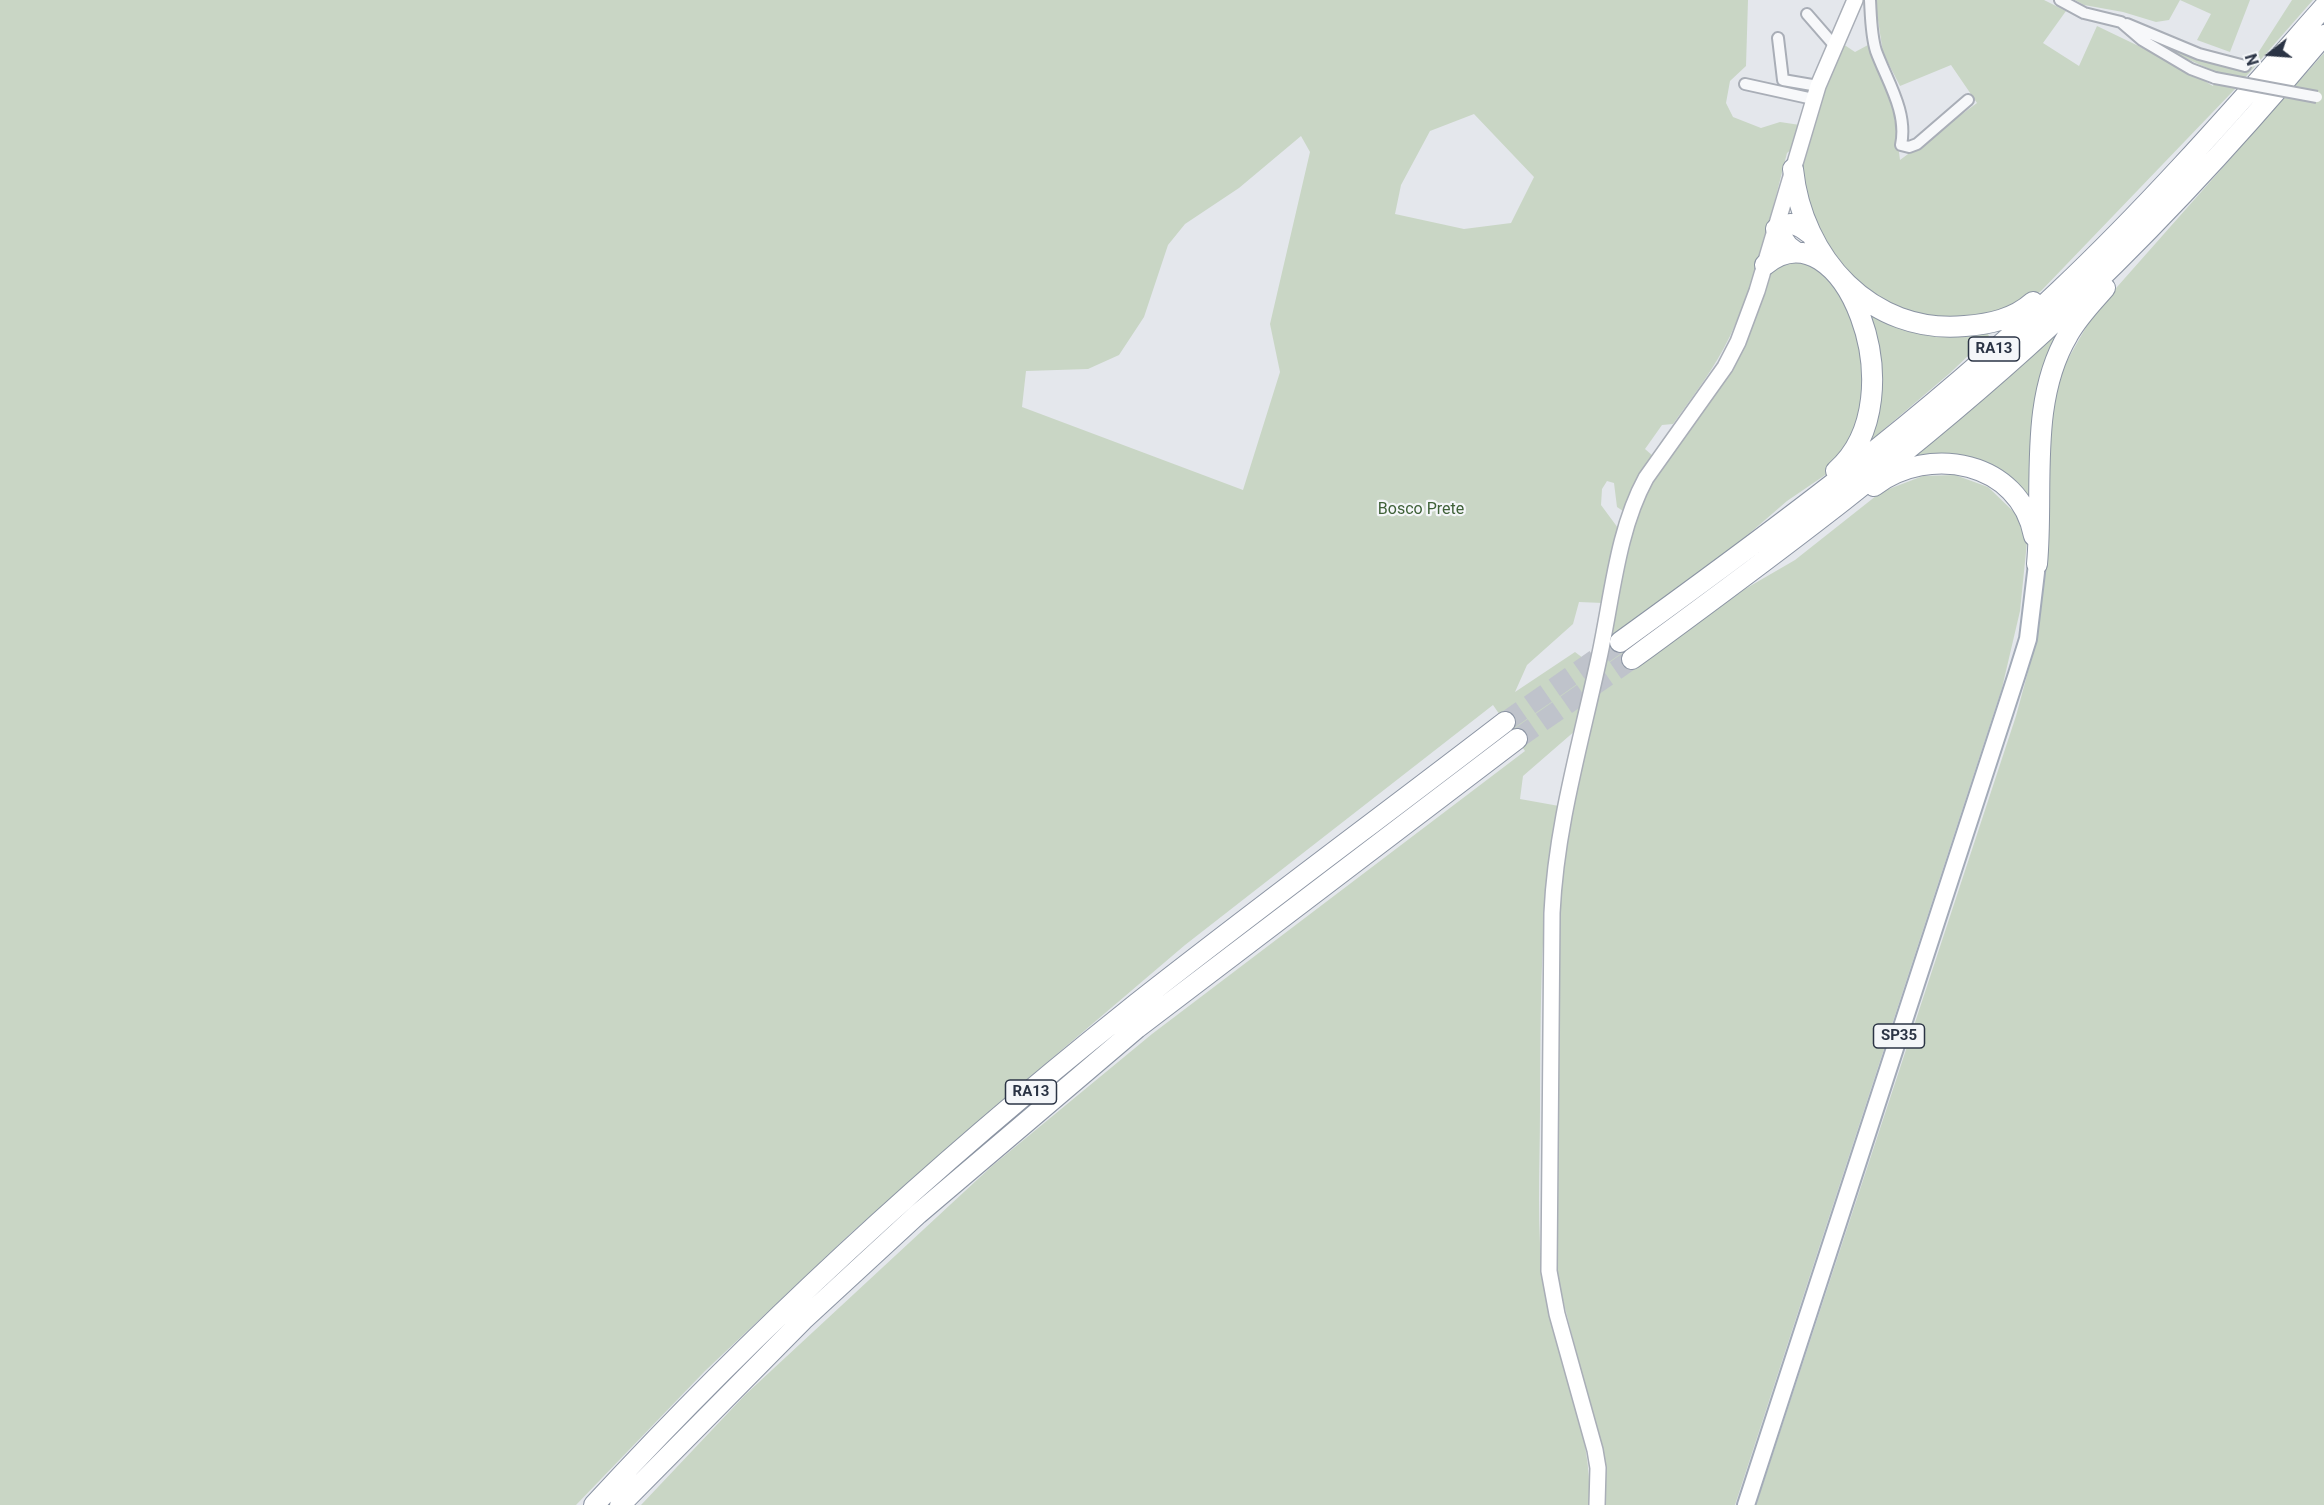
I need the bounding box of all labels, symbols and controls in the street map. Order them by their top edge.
north arrow [2240,24,2300,84]
text: N [2242,51,2263,68]
road number: RA13 [1968,337,2020,361]
park label: Bosco Prete [1378,500,1464,520]
road number: SP35 [1874,1024,1924,1048]
road number: RA13 [1006,1080,1056,1104]

